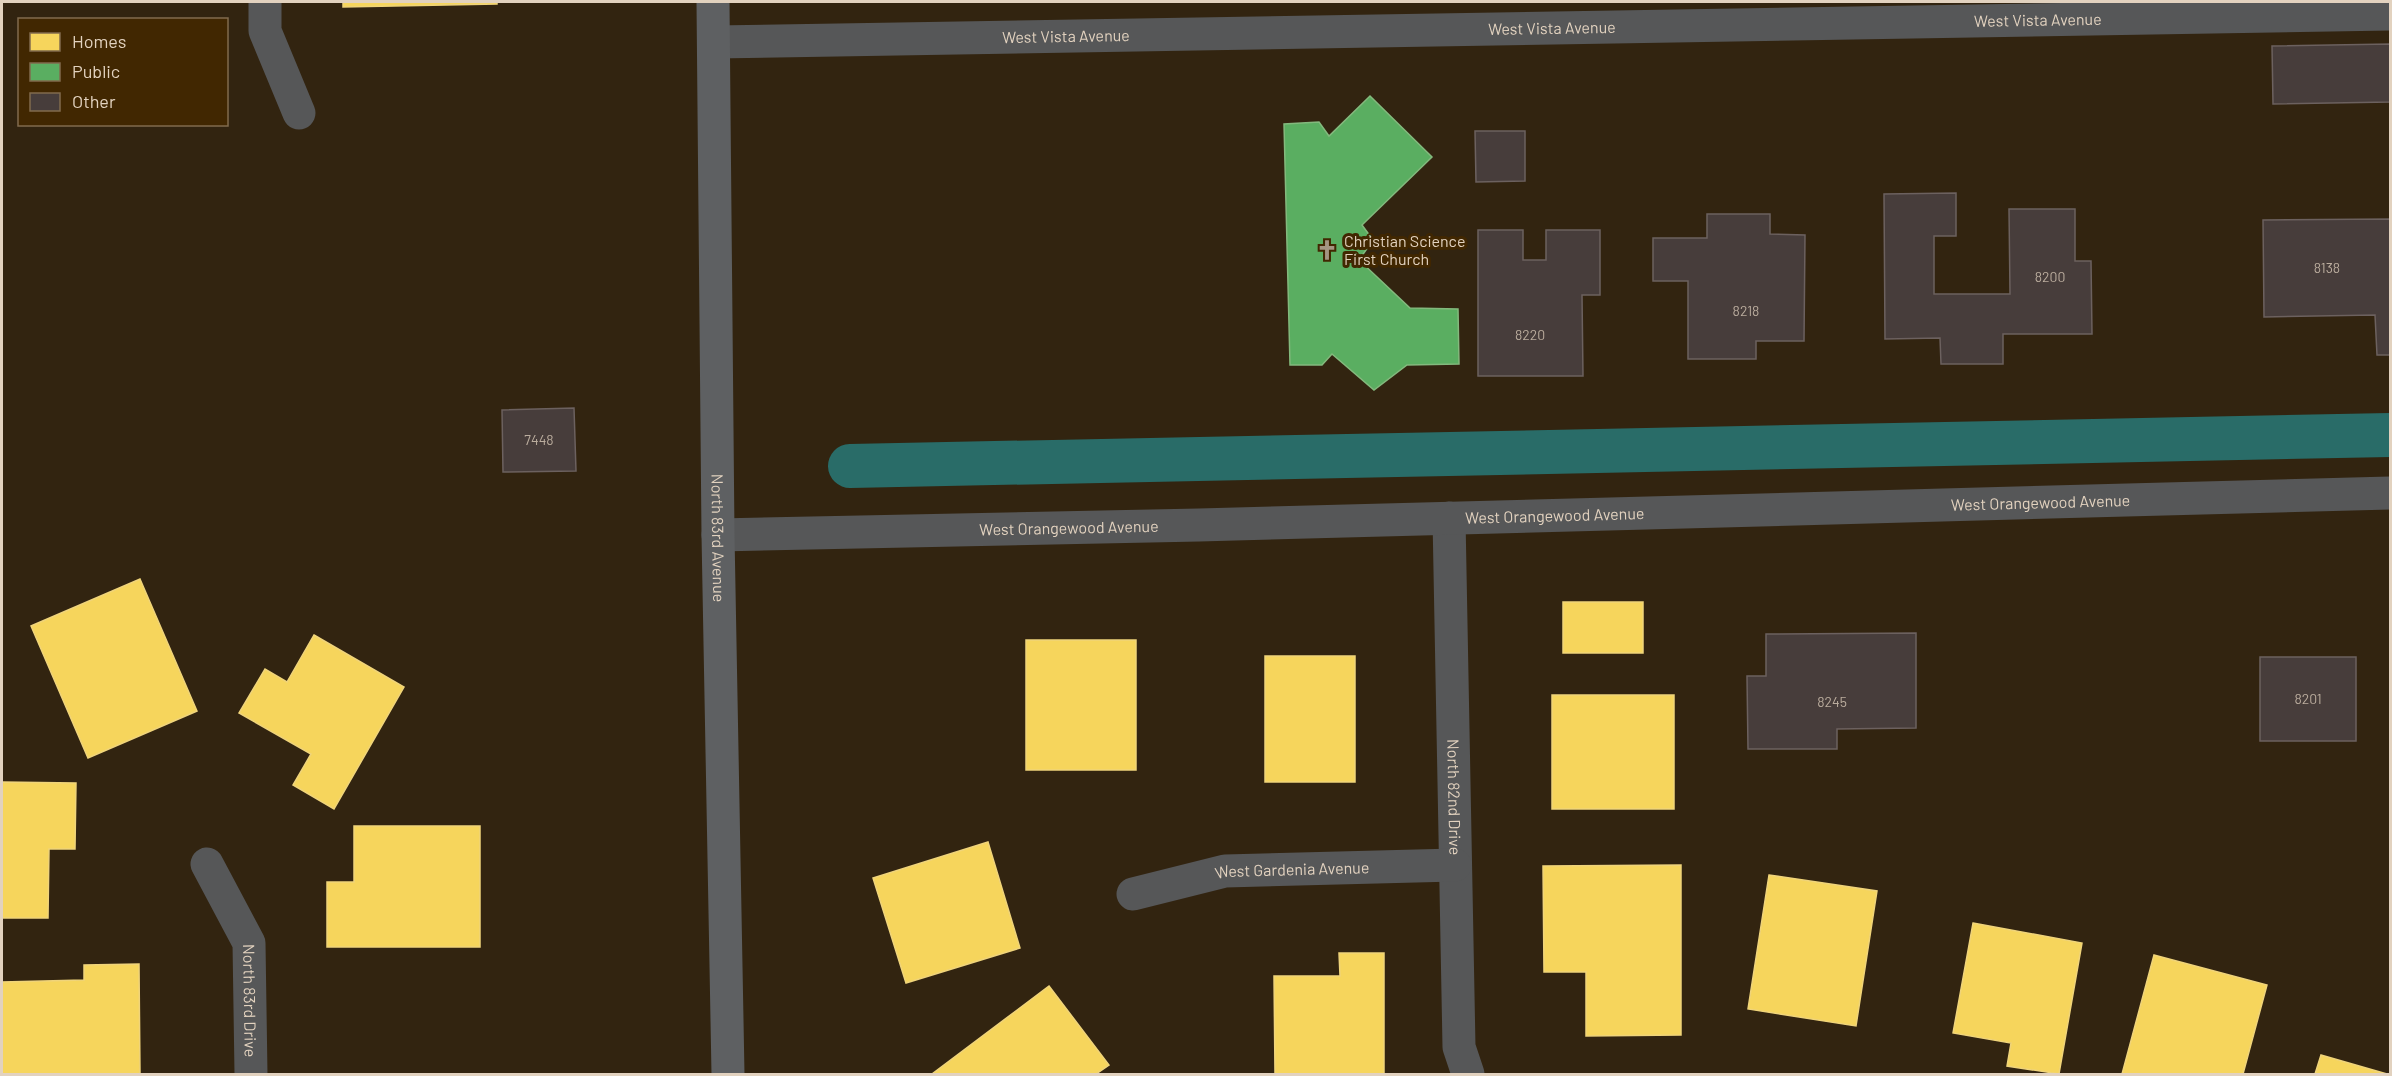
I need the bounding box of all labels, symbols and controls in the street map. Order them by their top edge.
street label: West Vista Avenue [1974,9,2102,30]
street label: West Vista Avenue [1488,17,1616,38]
legend [18,18,228,126]
street label: West Vista Avenue [1002,25,1130,46]
text: Homes [72,30,126,52]
text: Public [72,60,120,82]
text: Other [72,90,116,112]
place label: Christian Science First Church [1344,231,1465,268]
church icon: Christian Science First Church [1315,238,1339,262]
house number: 8138 [2314,259,2340,276]
house number: 8200 [2035,268,2065,285]
house number: 8218 [1733,302,1759,319]
house number: 8220 [1515,326,1545,343]
house number: 7448 [524,431,554,448]
street label: North 83rd Avenue [708,474,729,602]
street label: West Orangewood Avenue [1951,490,2130,514]
street label: West Orangewood Avenue [1465,503,1645,527]
street label: West Orangewood Avenue [979,516,1159,539]
house number: 8201 [2294,690,2322,707]
house number: 8245 [1817,693,1847,710]
street label: North 82nd Drive [1444,739,1465,855]
street label: West Gardenia Avenue [1213,857,1369,882]
street label: North 83rd Drive [240,944,261,1057]

